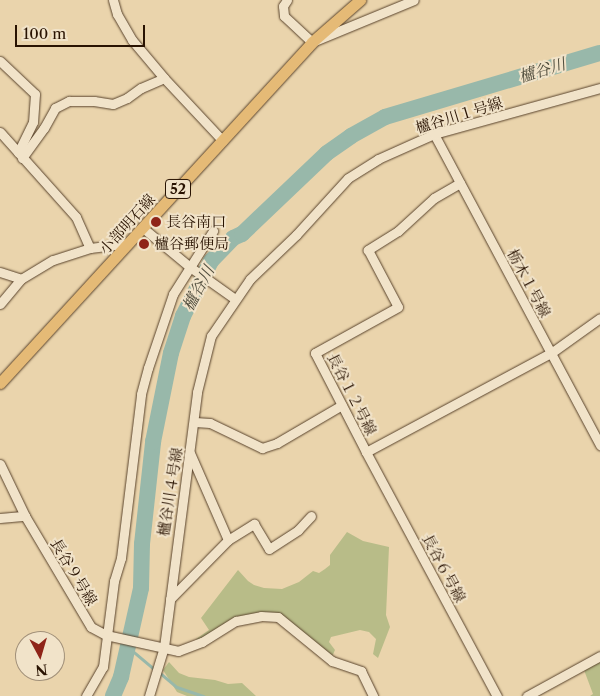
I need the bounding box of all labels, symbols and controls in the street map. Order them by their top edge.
scale bar [18,15,148,47]
text: 100 m [23,24,66,43]
water label: 櫨谷川 [516,54,568,86]
street label: 櫨谷川１号線 [413,93,505,137]
road number: 52 [164,178,192,200]
street label: 小部明石線 [95,190,159,258]
place label: 長谷南口 [166,213,226,231]
marker: 長谷南口 [150,216,162,228]
place label: 櫨谷郵便局 [154,235,229,253]
marker: 櫨谷郵便局 [138,238,150,250]
street label: 栃木１号線 [503,246,555,320]
water label: 櫨谷川 [178,262,218,314]
street label: 長谷１２号線 [324,350,380,438]
street label: 櫨谷川４号線 [154,446,186,538]
street label: 長谷６号線 [418,531,470,605]
street label: 長谷９号線 [47,535,101,609]
north arrow [15,631,65,681]
text: N [34,660,48,680]

